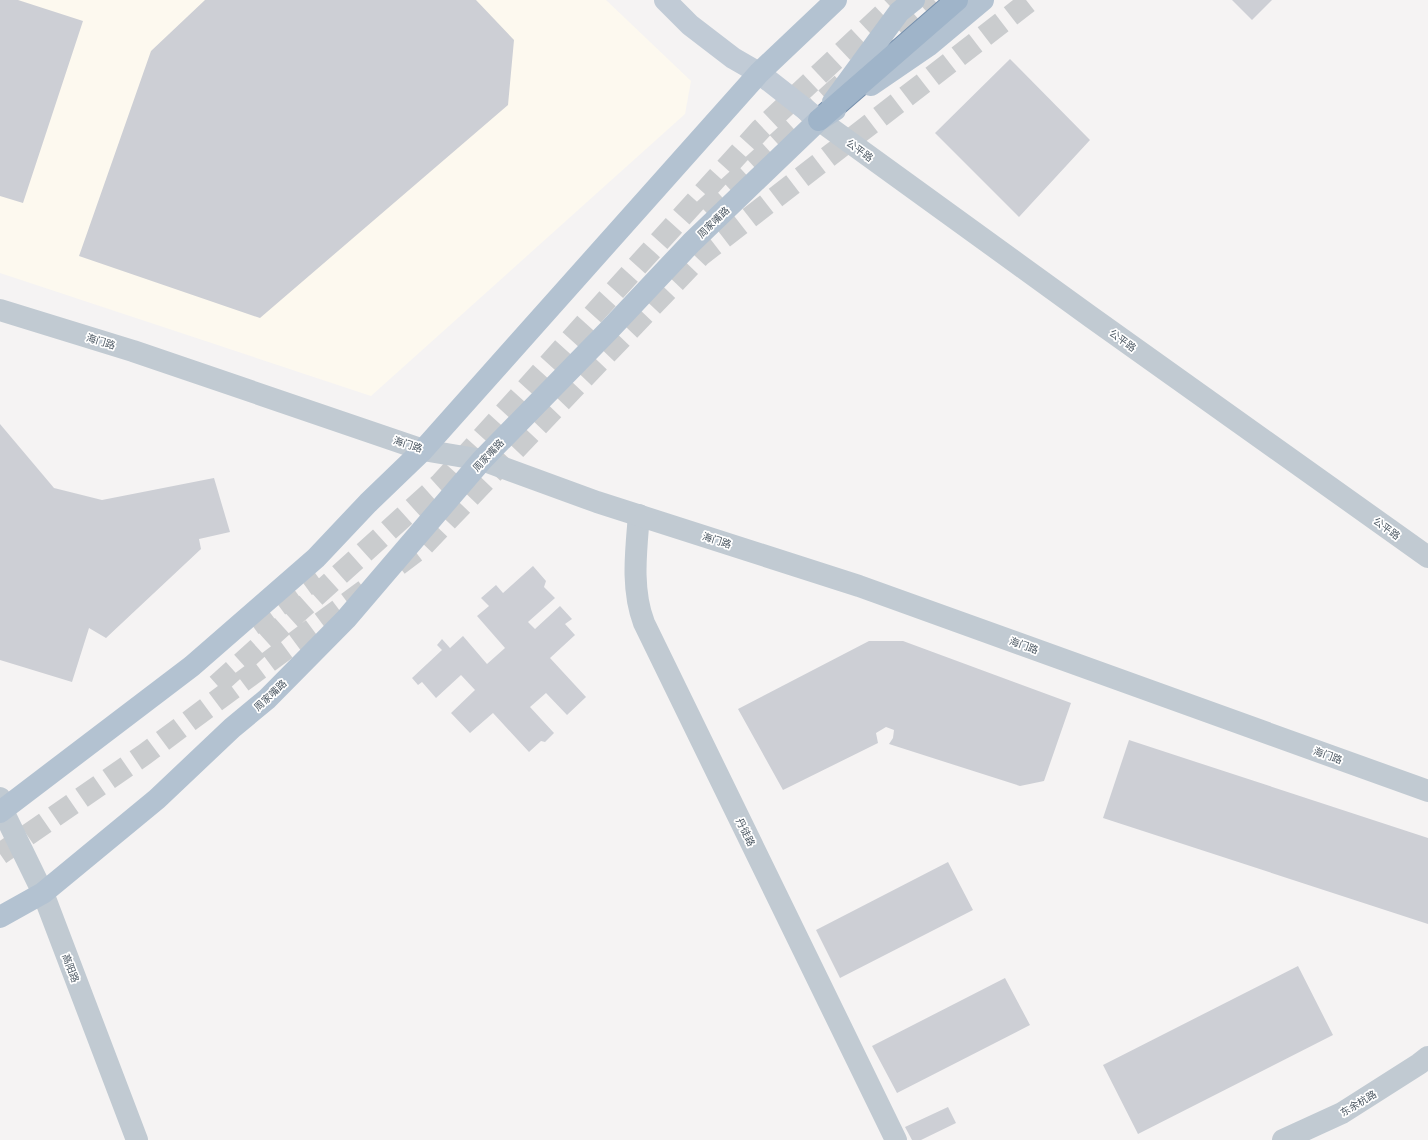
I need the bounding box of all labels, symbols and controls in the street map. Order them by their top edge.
street label: 公平路 [844,136,876,164]
street label: 周家嘴路 [694,204,732,241]
street label: 公平路 [1107,326,1139,354]
street label: 海门路 [85,331,117,352]
street label: 海门路 [392,434,424,455]
street label: 周家嘴路 [470,436,507,474]
street label: 公平路 [1371,514,1403,542]
street label: 海门路 [701,530,733,551]
street label: 海门路 [1008,634,1040,657]
street label: 周家嘴路 [251,677,289,714]
street label: 海门路 [1312,744,1344,767]
street label: 丹徒路 [733,816,758,849]
street label: 高阳路 [59,952,82,985]
street label: 东余杭路 [1338,1088,1379,1119]

